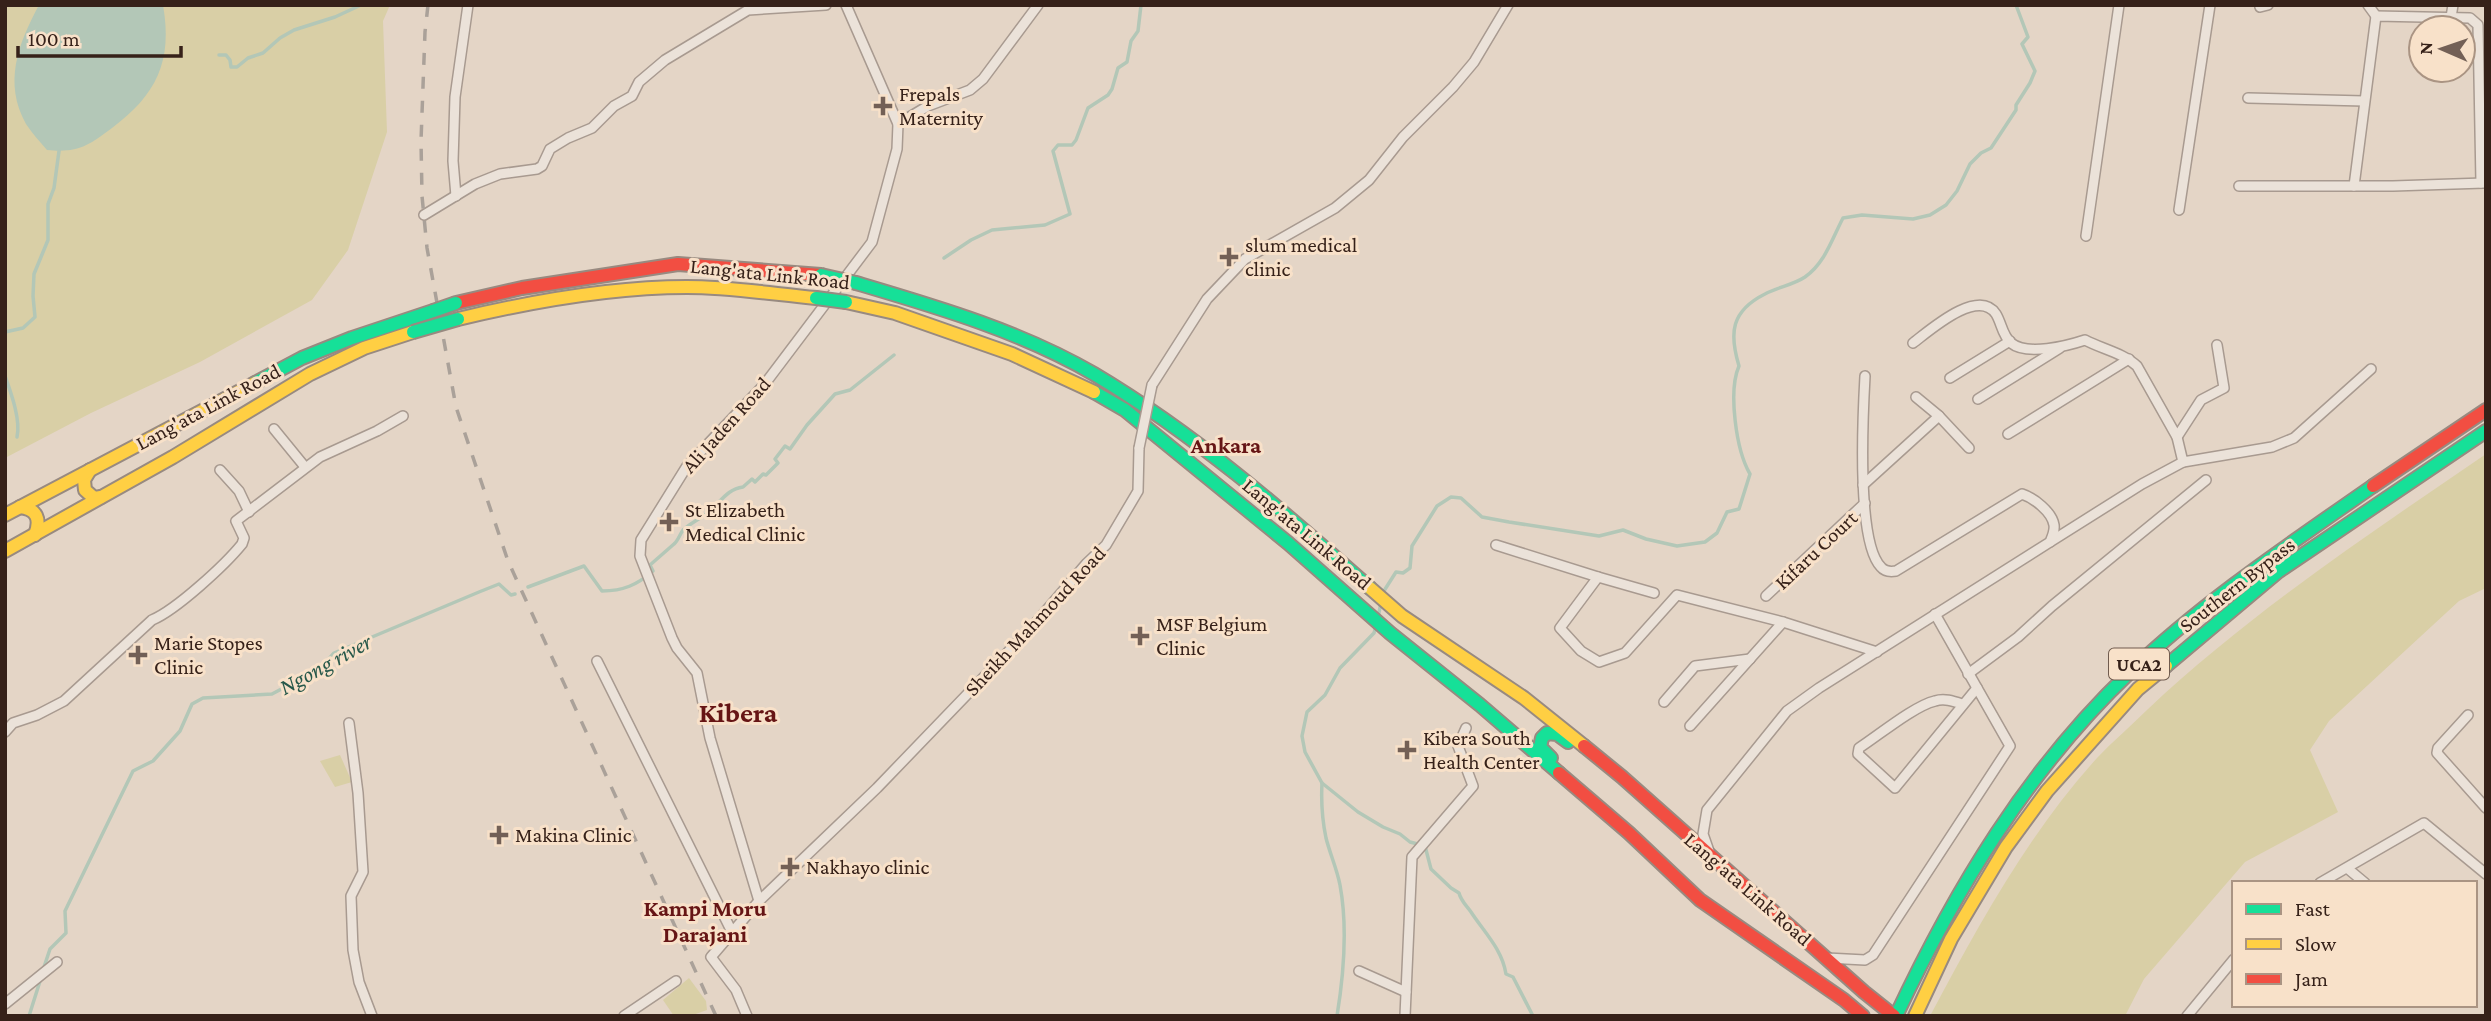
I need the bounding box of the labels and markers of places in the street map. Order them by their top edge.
place label: Frepals Maternity [899,82,983,130]
marker: Frepals Maternity [873,96,893,116]
place label: slum medical clinic [1245,233,1357,281]
marker: slum medical clinic [1219,247,1239,267]
place label: St Elizabeth Medical Clinic [685,498,805,546]
marker: St Elizabeth Medical Clinic [659,512,679,532]
place label: MSF Belgium Clinic [1156,612,1268,660]
marker: MSF Belgium Clinic [1130,626,1150,646]
place label: Marie Stopes Clinic [154,631,263,679]
marker: Marie Stopes Clinic [128,645,148,665]
place label: Kibera South Health Center [1423,726,1540,774]
marker: Kibera South Health Center [1397,740,1417,760]
place label: Makina Clinic [515,823,632,847]
marker: Makina Clinic [489,825,509,845]
place label: Nakhayo clinic [806,855,930,879]
marker: Nakhayo clinic [780,857,800,877]

